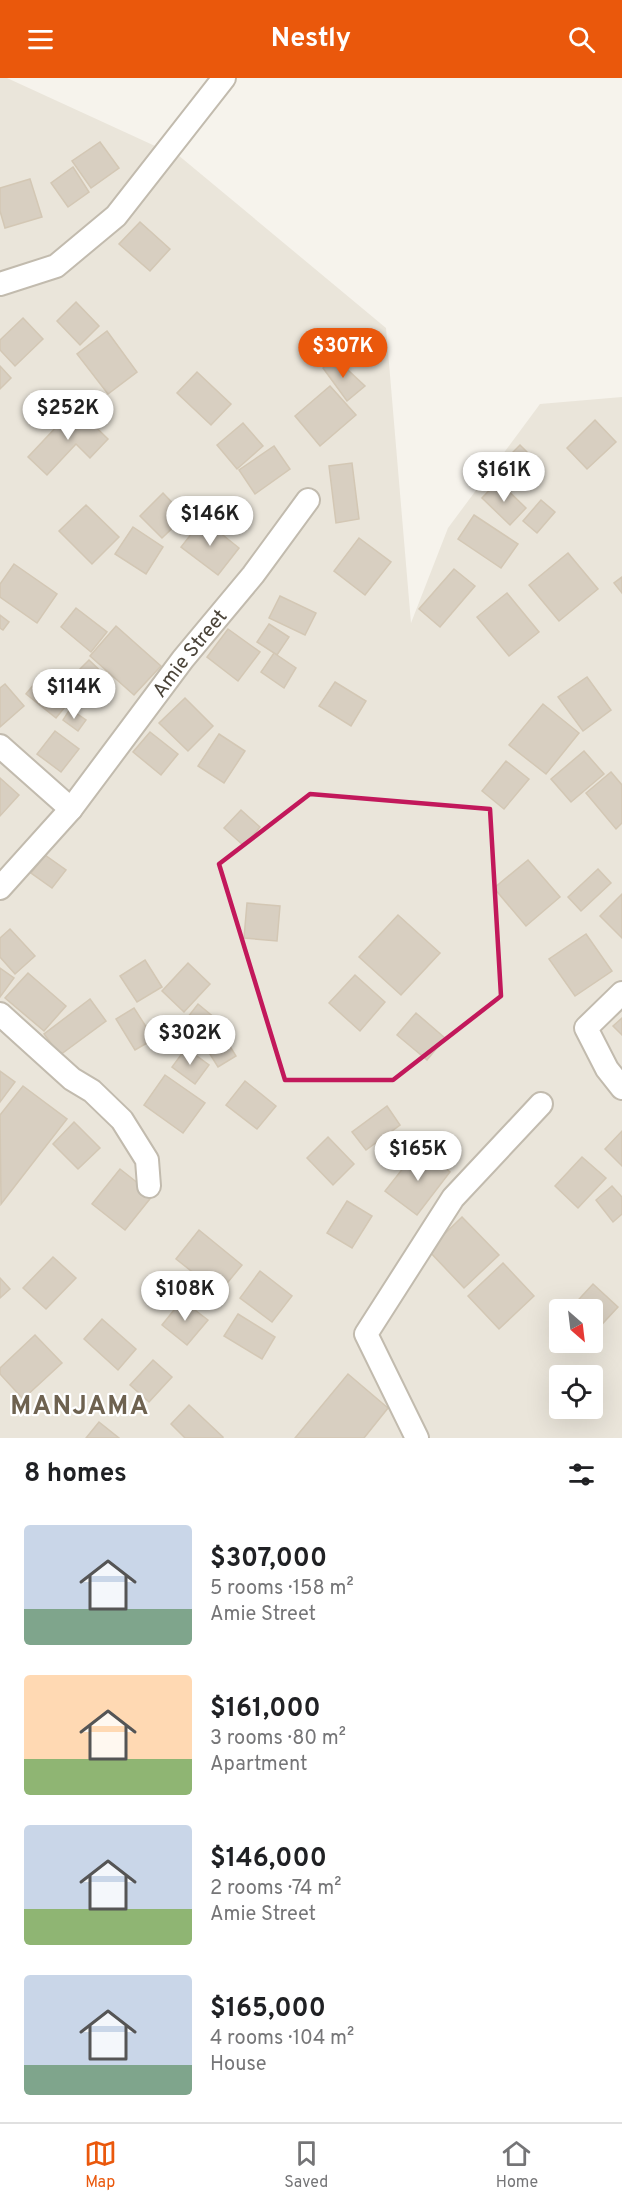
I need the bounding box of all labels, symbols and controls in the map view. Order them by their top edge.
text: Nestly [271,22,351,56]
icon: menu [24,23,57,56]
icon: search [565,23,598,56]
pin: $307K [301,328,385,379]
text: $307K [312,334,374,360]
pin: $252K [26,390,110,441]
text: $252K [37,396,99,422]
pin: $161K [462,452,546,503]
text: $161K [477,458,531,484]
pin: $146K [168,496,252,547]
text: $146K [180,502,240,528]
street label: Amie Street [148,605,234,704]
pin: $114K [32,669,116,720]
text: $114K [46,675,102,701]
pin: $302K [148,1015,232,1066]
text: $302K [158,1021,222,1047]
pin: $165K [376,1131,460,1182]
text: $165K [389,1137,447,1163]
pin: $108K [143,1271,227,1322]
text: $108K [155,1277,215,1303]
north arrow [549,1299,603,1353]
map controls [549,1299,603,1419]
button: locate [549,1365,603,1419]
district label: MANJAMA [10,1391,150,1424]
text: 8 homes [24,1458,127,1491]
icon: filters [565,1458,598,1491]
text: $307,000 [210,1543,327,1576]
icon: home [72,1549,144,1621]
text: 5 rooms · 158 m² [210,1576,354,1602]
text: Amie Street [210,1602,316,1628]
text: $161,000 [210,1693,321,1726]
icon: home [72,1699,144,1771]
text: 3 rooms · 80 m² [210,1726,346,1752]
text: Apartment [210,1752,308,1778]
text: $146,000 [210,1843,327,1876]
icon: home [72,1849,144,1921]
text: 2 rooms · 74 m² [210,1876,341,1902]
text: Amie Street [210,1902,316,1928]
text: $165,000 [210,1993,326,2026]
icon: home [72,1999,144,2071]
text: 4 rooms · 104 m² [210,2026,354,2052]
text: House [210,2052,266,2078]
tab: Map [84,2137,117,2193]
tab: Saved [284,2137,328,2193]
tab: Home [496,2137,538,2193]

